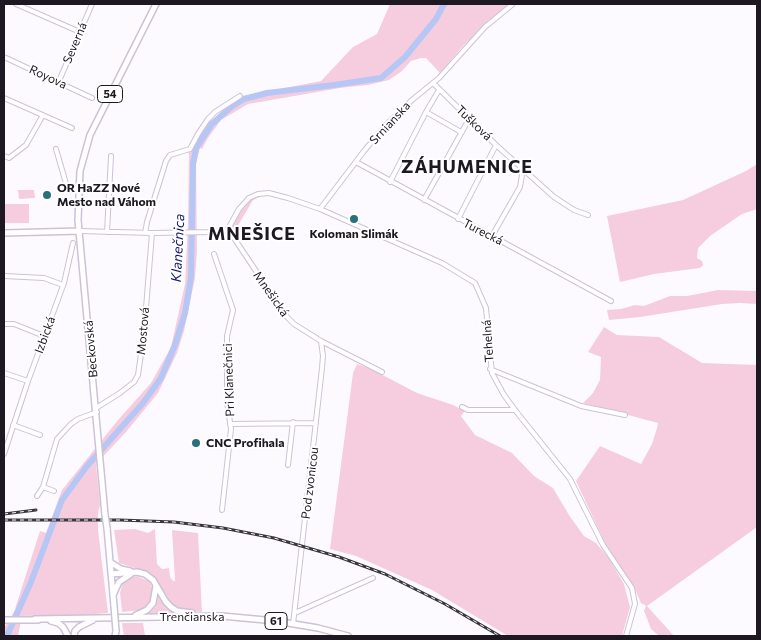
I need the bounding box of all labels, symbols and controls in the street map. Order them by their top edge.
street label: Severná [60,20,90,66]
street label: Royova [27,62,69,92]
road number: 54 [98,86,122,102]
street label: Srnianska [367,99,413,147]
street label: Tušková [453,102,495,144]
district label: ZÁHUMENICE [400,156,534,178]
place label: OR HaZZ Nové Mesto nad Váhom [57,181,156,209]
marker: OR HaZZ Nové Mesto nad Váhom [41,189,53,201]
water label: Klanečnica [168,213,188,283]
marker: Koloman Slimák [348,213,360,225]
street label: Turecká [461,216,505,248]
district label: MNEŠICE [207,223,297,245]
place label: Koloman Slimák [310,227,398,241]
street label: Mnešická [250,269,292,319]
street label: Mostová [134,306,152,356]
street label: Izbická [32,315,58,355]
street label: Tehelná [479,319,497,363]
street label: Beckovská [81,320,101,378]
street label: Pri Klanečnici [221,343,237,417]
place label: CNC Profihala [206,436,285,450]
marker: CNC Profihala [190,437,202,449]
street label: Pod zvonicou [298,446,322,520]
street label: Trenčianska [160,610,224,624]
road number: 61 [265,612,287,630]

